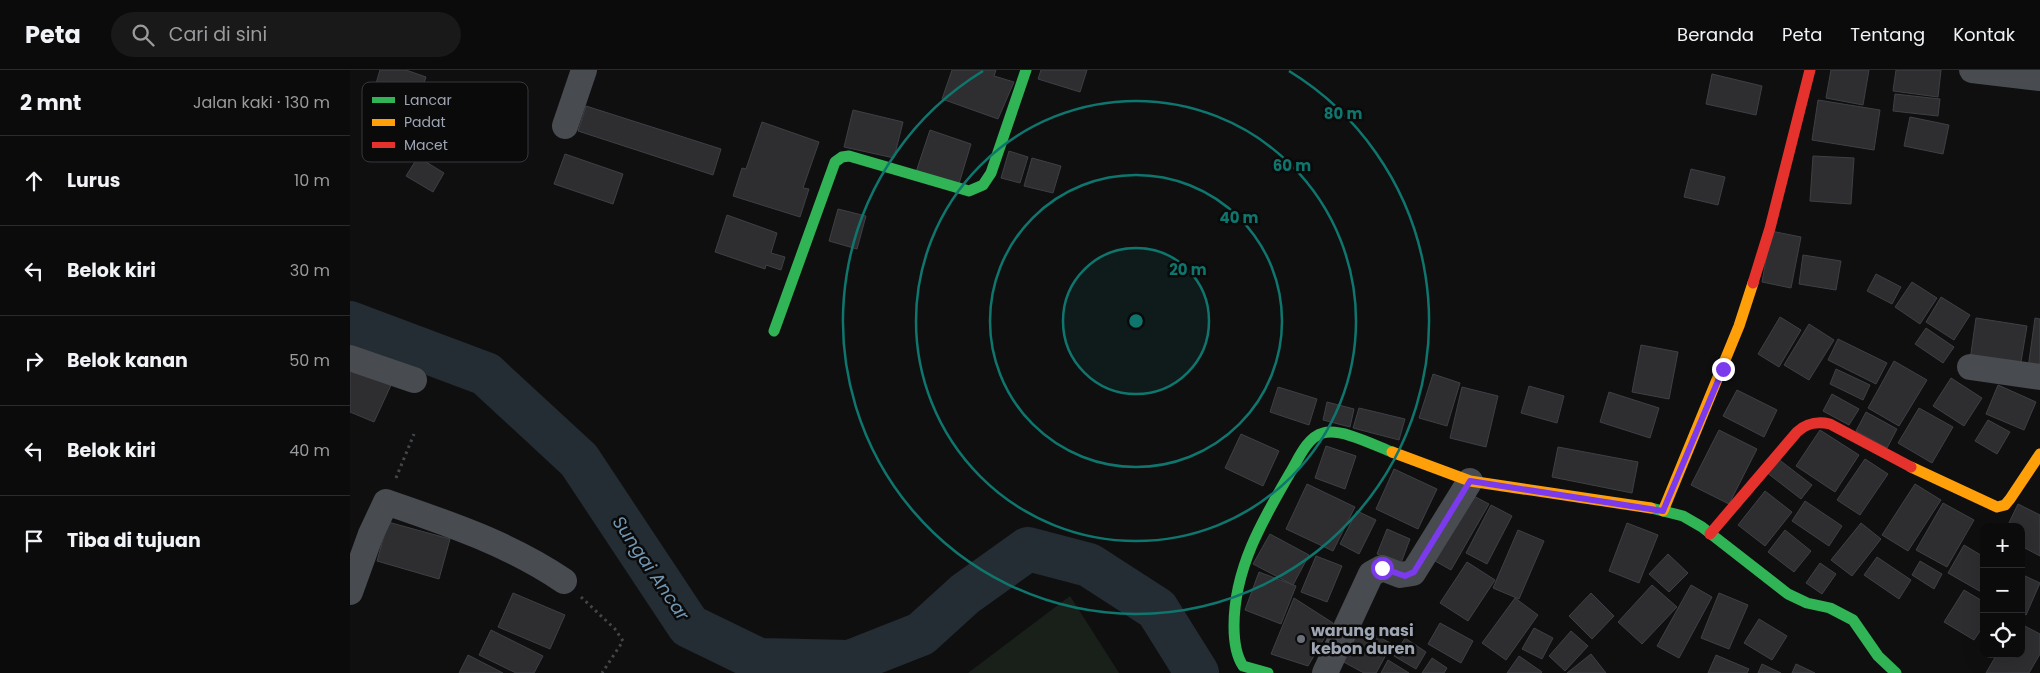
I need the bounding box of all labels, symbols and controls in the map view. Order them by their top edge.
search box [111,12,461,57]
text: Peta [25,18,81,51]
icon: search [129,21,157,49]
text: Cari di sini [169,21,267,48]
text: Beranda [1677,22,1754,47]
text: Peta [1782,22,1822,47]
text: Tentang [1850,22,1925,47]
text: Kontak [1953,22,2015,47]
legend [362,82,528,162]
text: 2 mnt [20,88,81,117]
text: Lancar [404,90,452,110]
text: Jalan kaki · 130 m [193,91,330,114]
text: 80 m [1324,103,1362,124]
text: Padat [404,112,446,132]
text: Macet [404,135,448,155]
text: 60 m [1273,155,1311,176]
icon: ahead [20,167,48,195]
text: Lurus [67,167,120,194]
text: 10 m [294,169,330,192]
text: 40 m [1219,207,1259,228]
icon: left [20,257,48,285]
text: Belok kiri [67,257,156,284]
text: 30 m [290,259,330,282]
text: 20 m [1169,259,1207,280]
centre of rings [1127,312,1145,330]
icon: right [20,347,48,375]
text: Belok kanan [67,347,188,374]
text: 50 m [289,349,330,372]
route end [1712,358,1735,381]
icon: left [20,437,48,465]
text: Belok kiri [67,437,156,464]
text: 40 m [289,439,330,462]
water label: Sungai Ancar [607,511,696,626]
map controls [1980,523,2025,658]
button: + [1980,523,2025,568]
icon: arrive [20,527,48,555]
text: Tiba di tujuan [67,527,201,554]
route start [1371,557,1394,580]
button: − [1980,568,2025,613]
button: locate [1980,613,2025,658]
place label: warung nasi kebon duren [1311,619,1415,660]
marker: warung nasi kebon duren [1295,633,1307,645]

